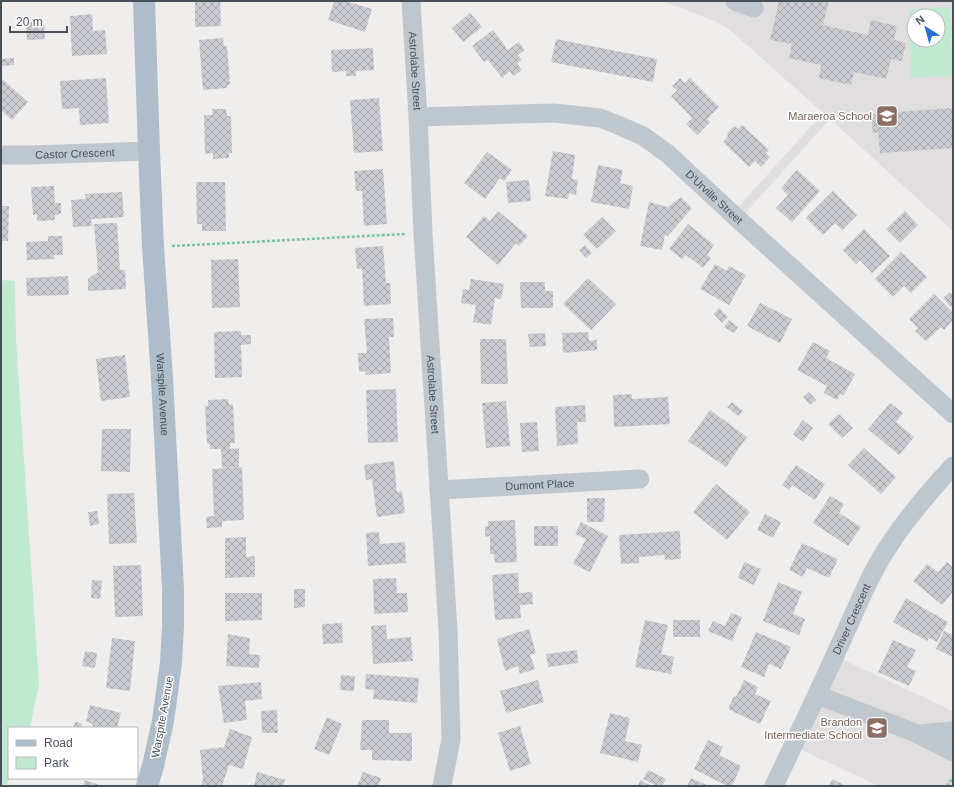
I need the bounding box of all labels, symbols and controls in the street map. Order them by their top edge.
scale bar [10,8,67,34]
north arrow [906,8,946,48]
text: N [913,13,927,27]
text: 20 m [16,15,43,29]
street label: Astrolabe Street [407,31,424,111]
school or university icon: Maraeroa School [874,103,900,129]
place label: Maraeroa School [788,110,872,122]
street label: Castor Crescent [35,146,115,161]
street label: D'Urville Street [683,168,745,226]
street label: Warspite Avenue [154,353,171,436]
street label: Astrolabe Street [425,355,442,434]
street label: Dumont Place [505,477,575,492]
street label: Driver Crescent [830,582,873,656]
street label: Warspite Avenue [149,675,175,759]
school or university icon: Brandon Intermediate School [864,715,890,741]
place label: Brandon Intermediate School [764,716,862,741]
legend [8,727,138,779]
text: Road [44,736,73,750]
text: Park [44,756,70,770]

